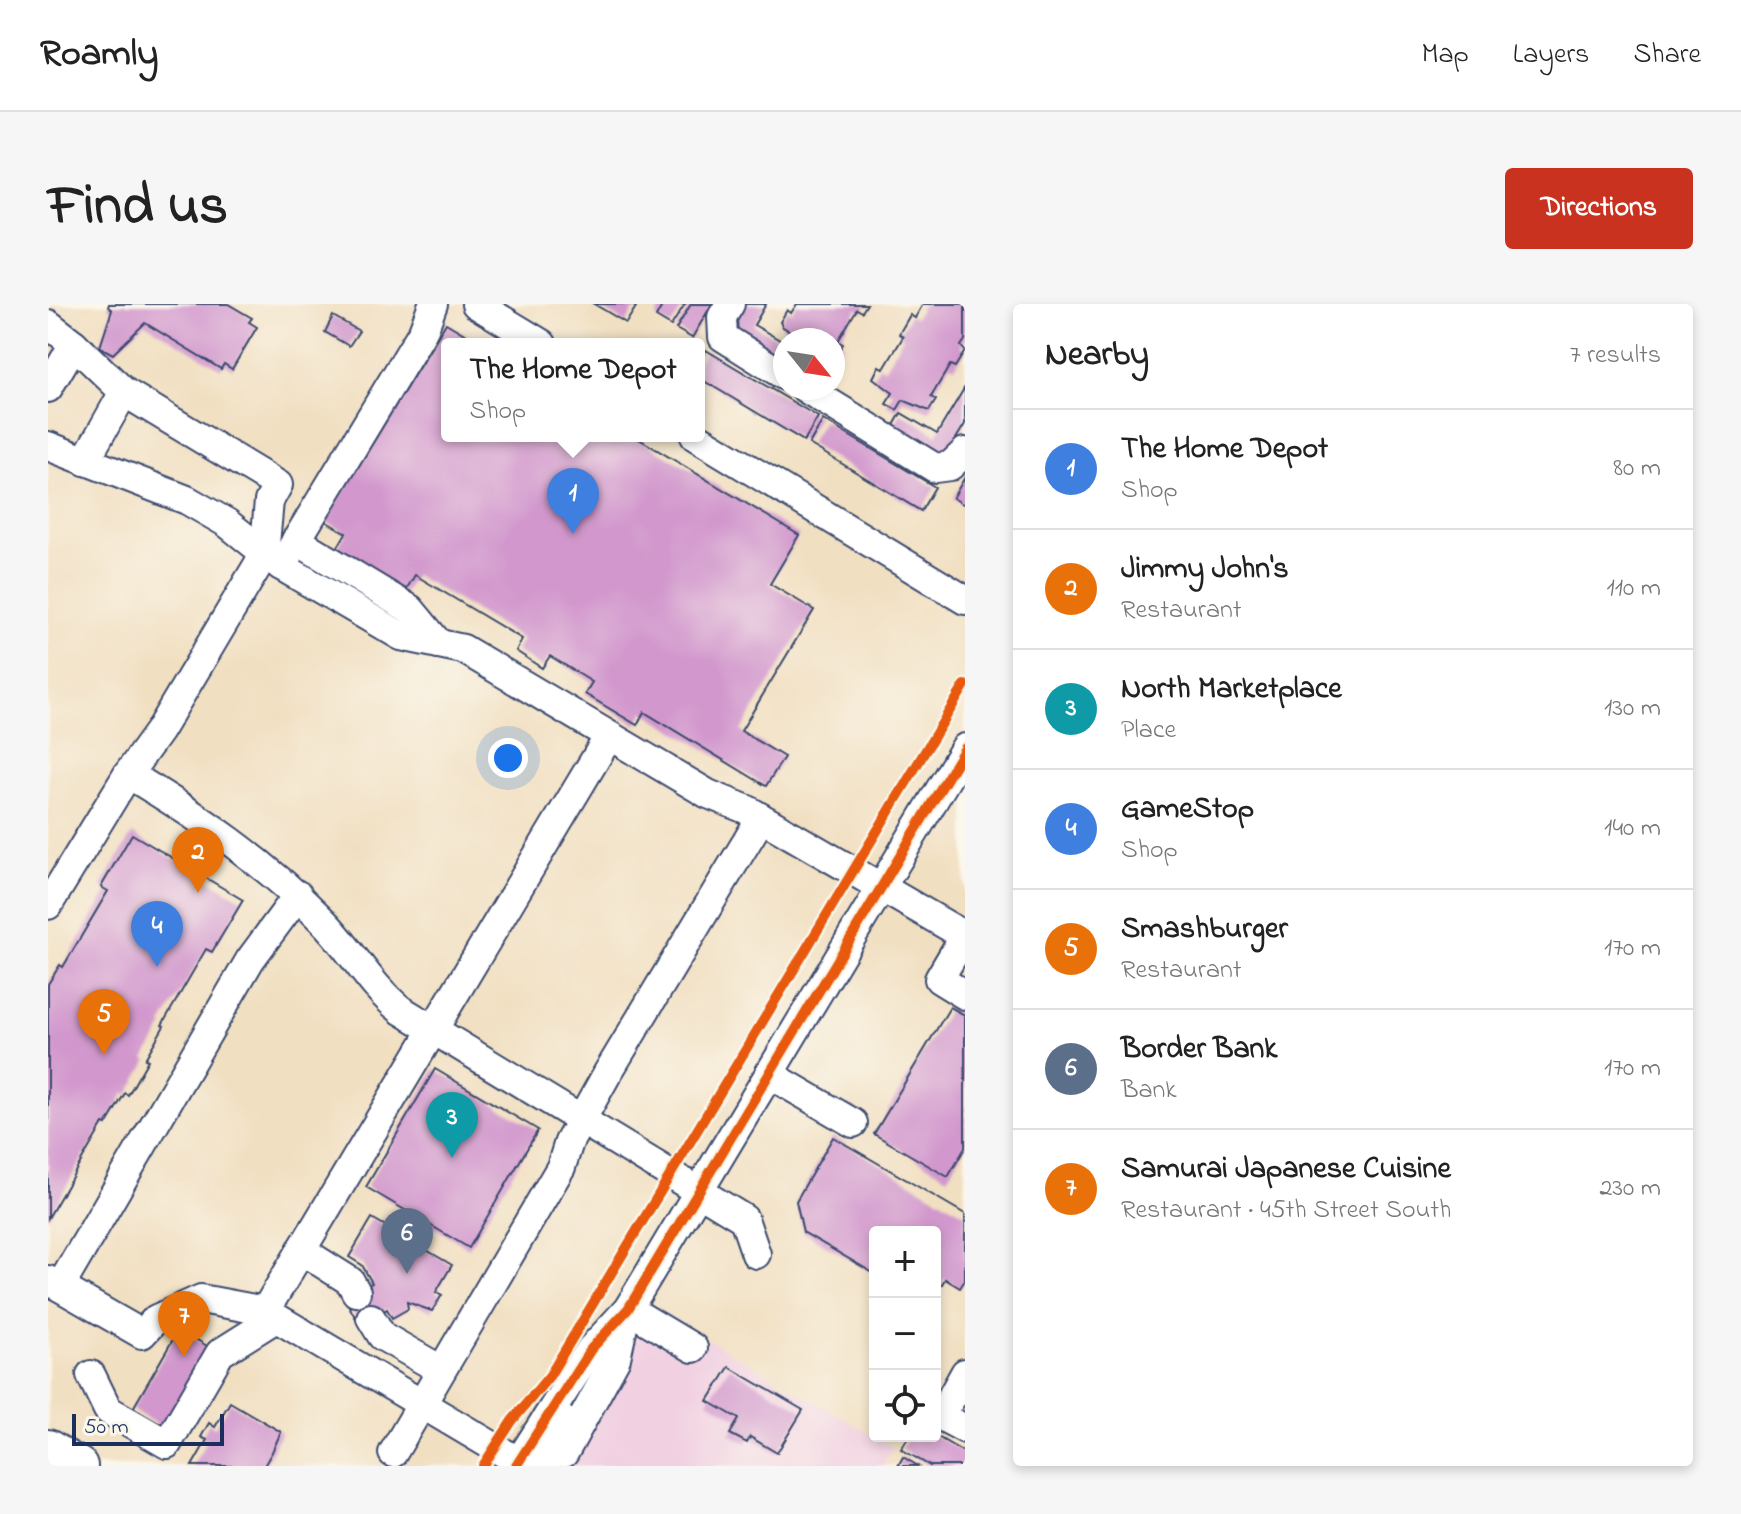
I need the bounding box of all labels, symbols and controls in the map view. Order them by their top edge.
text: Roamly [40,27,158,83]
text: Map [1421,35,1469,76]
text: Layers [1513,35,1589,76]
text: Share [1633,35,1701,76]
text: Find us [48,168,228,249]
button: Directions [1505,168,1693,249]
north arrow [773,328,845,400]
text: Nearby [1045,331,1149,381]
text: 7 results [1570,337,1661,375]
popup [441,338,705,442]
text: The Home Depot [469,349,677,393]
text: Shop [469,393,526,431]
text: The Home Depot [1121,428,1328,472]
text: 1 [1067,450,1075,488]
text: 80 m [1613,450,1661,488]
pin: 1 [547,468,599,534]
text: Shop [1121,472,1178,510]
text: Jimmy John's [1121,548,1289,592]
text: 2 [1065,570,1077,608]
text: 110 m [1607,570,1661,608]
text: Restaurant [1121,592,1241,630]
text: North Marketplace [1121,668,1342,712]
text: 3 [1066,690,1076,728]
text: 130 m [1604,690,1661,728]
text: Place [1121,712,1176,750]
your location [488,738,528,778]
text: GameStop [1121,788,1254,832]
text: 4 [1066,810,1076,848]
text: 140 m [1604,810,1661,848]
pin: 2 [172,827,224,893]
text: Shop [1121,832,1178,870]
pin: 4 [131,901,183,967]
text: Smashburger [1121,908,1288,952]
text: 5 [1064,930,1078,968]
text: 170 m [1604,930,1661,968]
text: Restaurant [1121,952,1241,990]
pin: 5 [78,989,130,1055]
text: Border Bank [1121,1028,1278,1072]
text: 6 [1065,1050,1077,1088]
text: 170 m [1604,1050,1661,1088]
text: Bank [1121,1072,1177,1110]
pin: 3 [426,1092,478,1158]
text: Samurai Japanese Cuisine [1121,1148,1451,1192]
text: 7 [1066,1170,1076,1208]
text: 230 m [1599,1170,1661,1208]
text: Restaurant · 45th Street South [1121,1192,1451,1230]
pin: 6 [381,1208,433,1274]
map controls [869,1226,941,1442]
button: + [869,1226,941,1298]
pin: 7 [158,1291,210,1357]
button: − [869,1298,941,1370]
button: locate [869,1370,941,1442]
scale bar [72,1410,224,1446]
text: 50 m [84,1412,129,1444]

